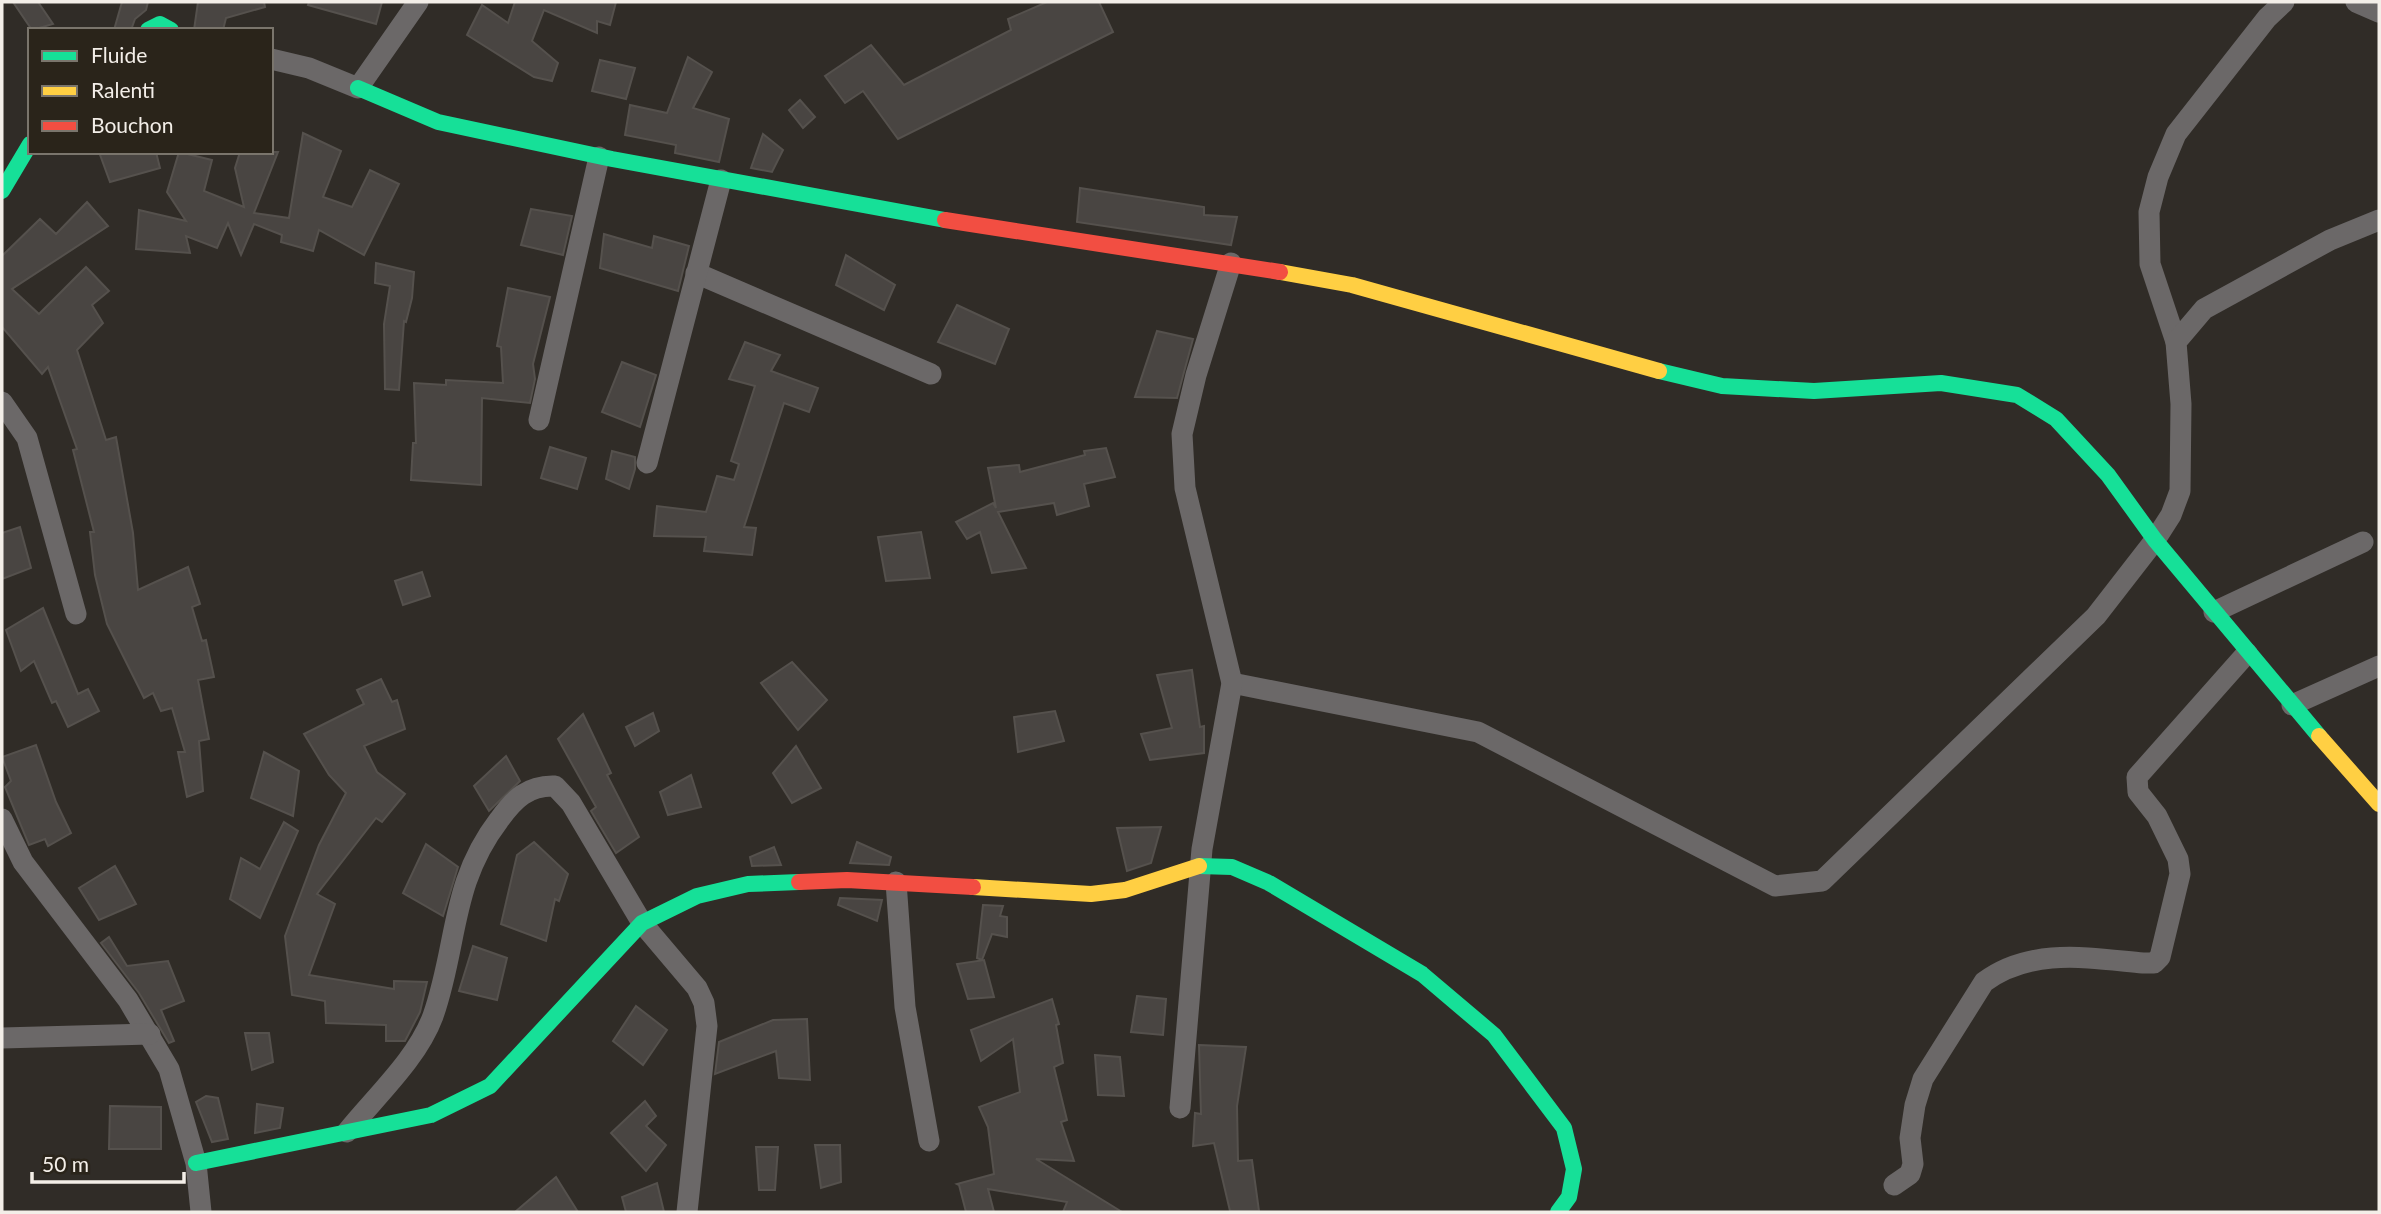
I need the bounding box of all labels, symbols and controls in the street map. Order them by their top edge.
legend [28,28,273,154]
text: Fluide [91,42,147,67]
text: Ralenti [91,77,155,102]
text: Bouchon [91,112,173,137]
scale bar [32,1140,184,1184]
text: 50 m [42,1151,89,1176]

